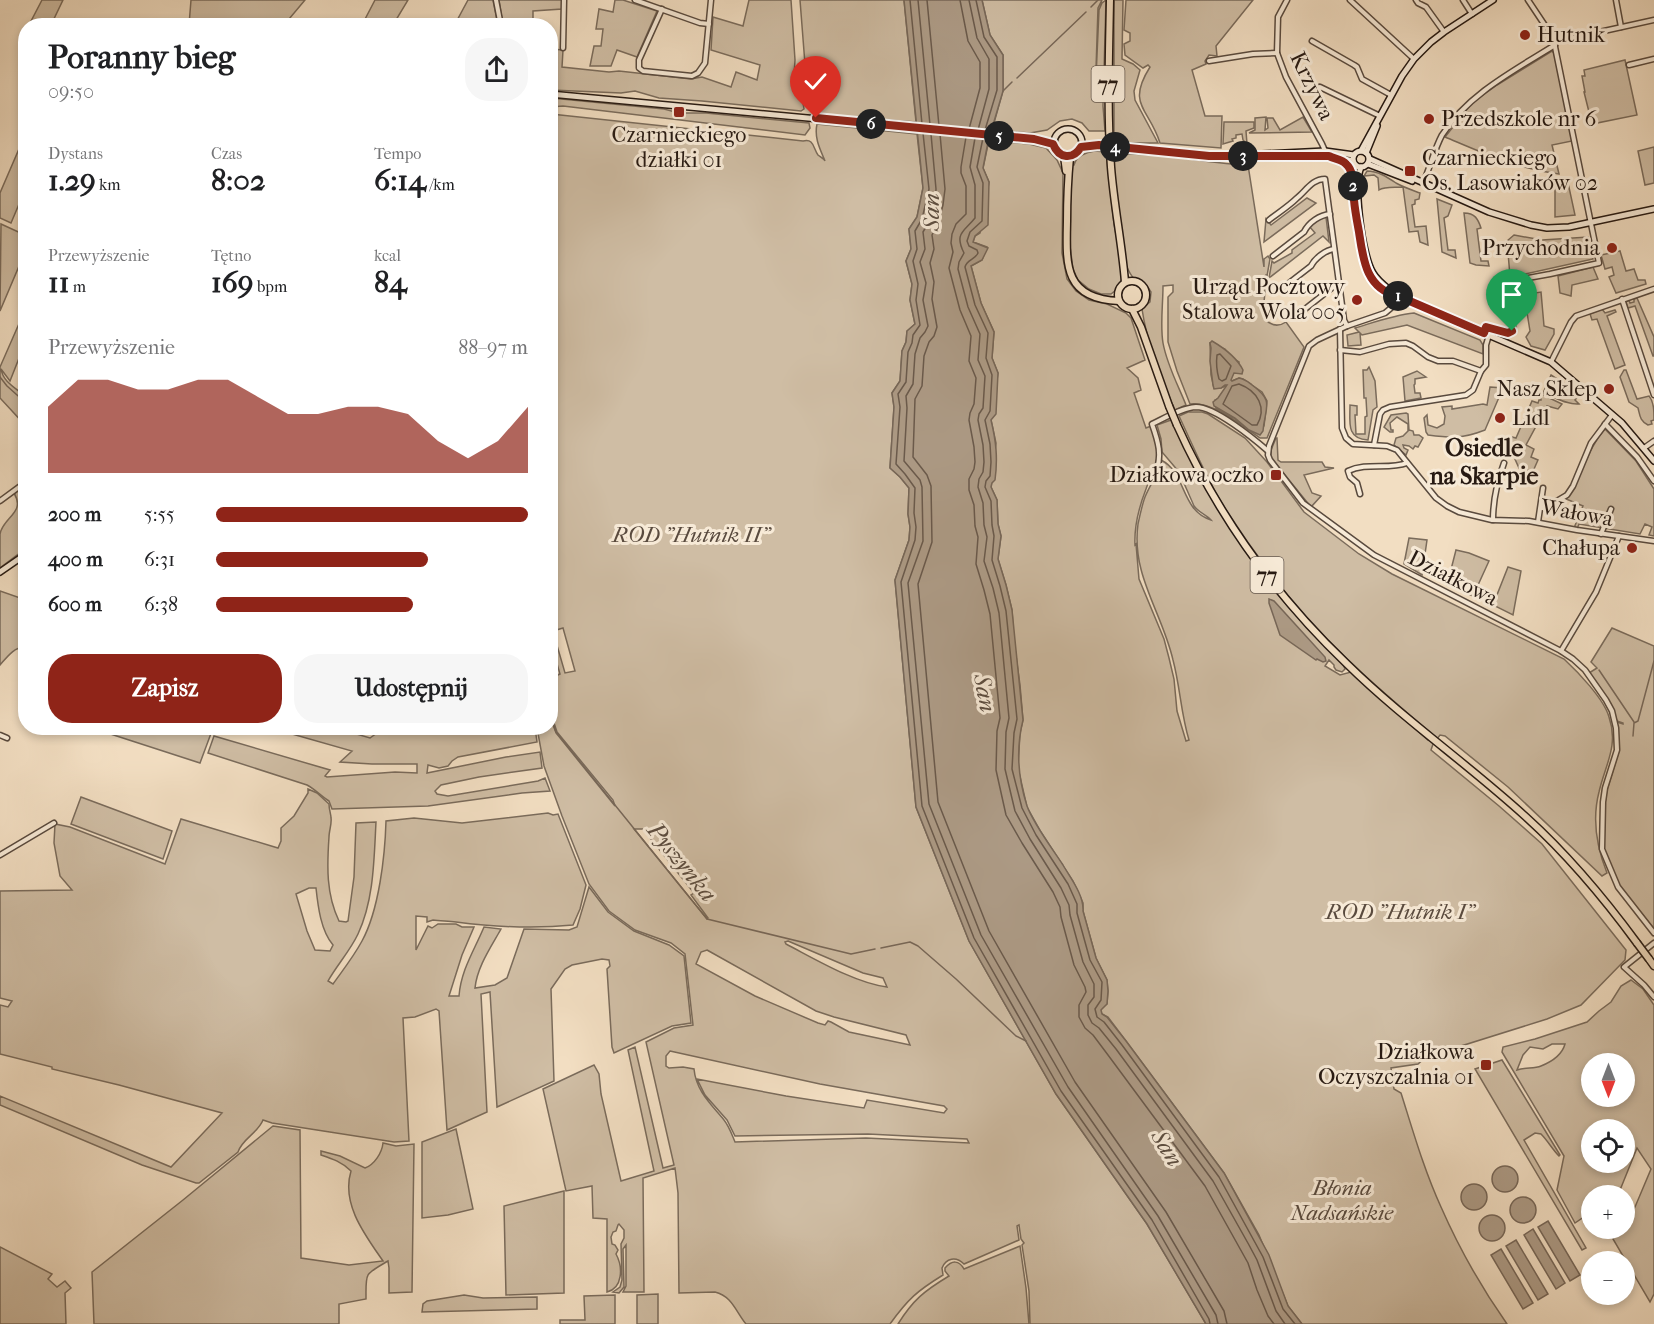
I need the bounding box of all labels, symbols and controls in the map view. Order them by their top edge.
place label: Hutnik [1537,22,1606,48]
marker: Hutnik [1518,28,1532,42]
text: Poranny bieg [48,38,235,77]
button: share [465,38,528,101]
street label: Krzywa [1284,47,1340,125]
pin [790,56,841,118]
icon: check [799,65,832,98]
road number: 77 [1092,66,1124,102]
text: 09:50 [48,80,94,103]
marker: Czarnieckiego działki 01 [672,105,686,119]
place label: Przedszkole nr 6 [1441,106,1596,132]
pin: 6 [856,109,886,139]
marker: Przedszkole nr 6 [1422,112,1436,126]
text: 6 [867,114,875,133]
pin: 5 [984,121,1014,151]
place label: Czarnieckiego działki 01 [612,122,747,173]
text: 5 [996,126,1002,145]
pin: 4 [1100,132,1130,162]
text: 4 [1110,137,1120,156]
pin: 3 [1228,141,1258,171]
text: Dystans [48,144,103,163]
text: Czas [211,144,242,163]
text: Tempo [374,144,421,163]
place label: Czarnieckiego Os. Lasowiaków 02 [1422,145,1598,196]
text: 3 [1240,146,1246,165]
text: 1.29 [48,163,96,198]
text: 8:02 [211,163,265,198]
text: 6:14 [374,163,426,198]
marker: Czarnieckiego Os. Lasowiaków 02 [1403,164,1417,178]
pin: 2 [1338,171,1368,201]
text: km [96,175,121,194]
text: /km [426,175,455,194]
text: 2 [1349,176,1357,195]
water label: San [917,193,945,232]
place label: Przychodnia [1482,235,1601,261]
marker: Przychodnia [1605,241,1619,255]
text: Przewyższenie [48,246,150,265]
text: Tętno [211,246,251,265]
text: kcal [374,246,401,265]
text: 11 [48,265,69,300]
text: 169 [211,265,254,300]
text: 84 [374,265,407,300]
pin [1486,269,1537,331]
place label: Urząd Pocztowy Stalowa Wola 005 [1182,274,1346,325]
text: m [69,277,86,296]
text: bpm [254,277,287,296]
icon: arrive [1495,278,1528,311]
pin: 1 [1383,281,1413,311]
text: 1 [1395,286,1401,305]
marker: Urząd Pocztowy Stalowa Wola 005 [1350,293,1364,307]
text: Przewyższenie [48,336,175,359]
text: 88–97 m [458,336,528,359]
place label: Nasz Sklep [1497,376,1597,402]
marker: Nasz Sklep [1602,382,1616,396]
place label: Lidl [1512,405,1550,431]
marker: Lidl [1493,411,1507,425]
district label: Osiedle na Skarpie [1429,434,1538,490]
place label: Działkowa oczko [1109,462,1264,488]
marker: Działkowa oczko [1269,468,1283,482]
street label: Wałowa [1538,494,1616,532]
text: 200 m [48,503,101,526]
text: 5:55 [144,503,175,526]
park label: ROD "Hutnik II" [610,522,772,548]
place label: Chałupa [1542,535,1621,561]
marker: Chałupa [1625,541,1639,555]
street label: Działkowa [1404,544,1503,612]
text: 400 m [48,548,103,571]
text: 6:31 [144,548,175,571]
road number: 77 [1250,557,1284,593]
text: 600 m [48,593,102,616]
text: 6:38 [144,593,178,616]
button: Zapisz [48,654,282,723]
button: Udostępnij [294,654,528,723]
water label: San [967,671,1002,714]
water label: Pyszynka [641,816,722,907]
park label: ROD "Hutnik I" [1324,899,1477,925]
place label: Działkowa Oczyszczalnia 01 [1318,1039,1475,1090]
north arrow [1581,1053,1635,1107]
map controls [1581,1053,1635,1305]
marker: Działkowa Oczyszczalnia 01 [1479,1058,1493,1072]
button: locate [1581,1119,1635,1173]
water label: San [1145,1124,1189,1172]
park label: Błonia Nadsańskie [1290,1175,1394,1226]
button: + [1581,1185,1635,1239]
button: − [1581,1251,1635,1305]

